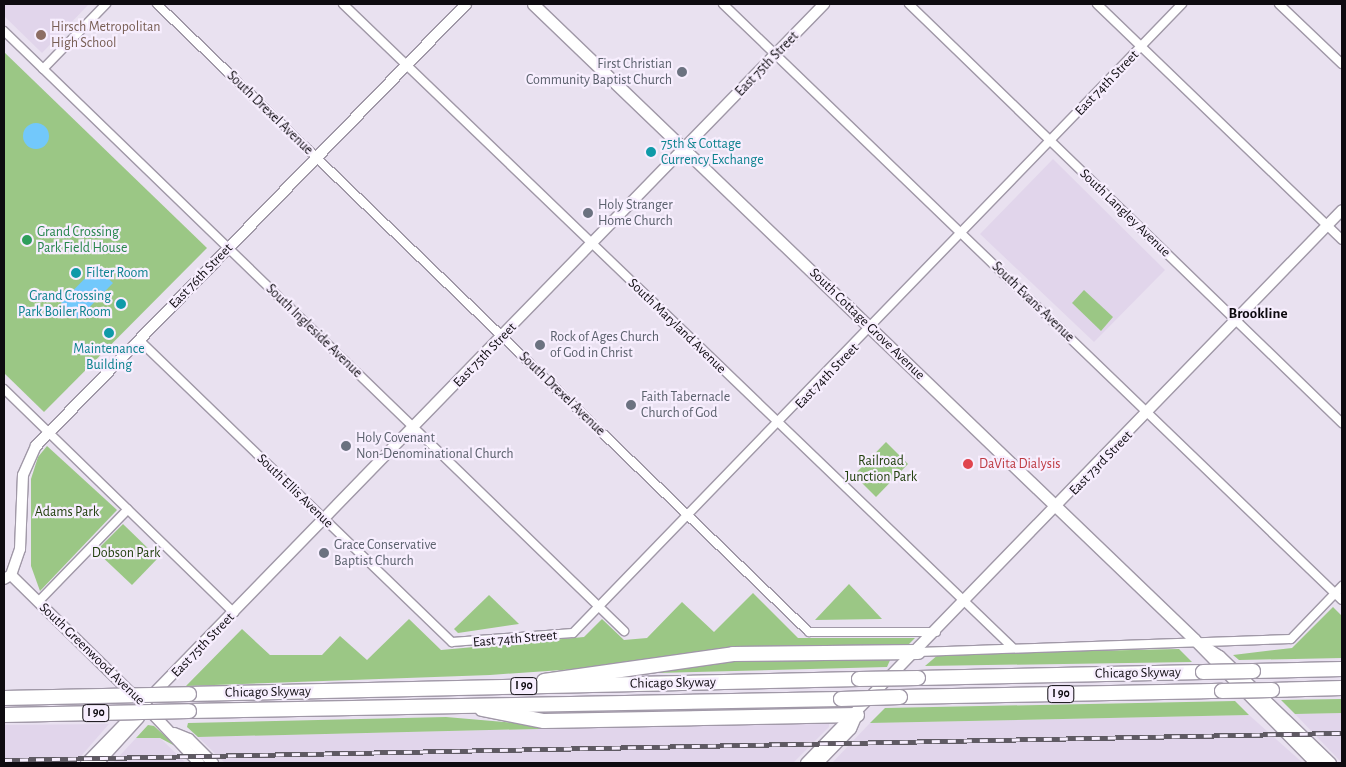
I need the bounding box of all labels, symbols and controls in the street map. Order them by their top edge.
place label: Hirsch Metropolitan High School [51,19,161,52]
street label: East 75th Street [732,28,802,100]
marker: Hirsch Metropolitan High School [35,29,47,41]
street label: East 74th Street [1072,47,1142,119]
place label: First Christian Community Baptist Church [526,56,672,88]
marker: First Christian Community Baptist Church [676,66,688,78]
street label: South Drexel Avenue [223,68,317,158]
place label: 75th & Cottage Currency Exchange [661,136,764,168]
marker: 75th & Cottage Currency Exchange [645,146,657,158]
street label: South Langley Avenue [1076,165,1174,261]
place label: Holy Stranger Home Church [598,197,673,230]
marker: Holy Stranger Home Church [582,207,594,219]
place label: Grand Crossing Park Field House [37,224,127,256]
marker: Grand Crossing Park Field House [21,234,33,246]
street label: East 76th Street [166,240,236,312]
street label: South Evans Avenue [988,258,1078,346]
place label: Filter Room [86,265,149,281]
street label: South Cottage Grove Avenue [806,265,928,383]
marker: Filter Room [70,267,82,279]
street label: South Maryland Avenue [625,275,729,377]
street label: South Ingleside Avenue [262,281,366,381]
place label: Grand Crossing Park Boiler Room [18,288,111,321]
marker: Grand Crossing Park Boiler Room [115,298,127,310]
district label: Brookline [1229,305,1287,323]
street label: East 75th Street [450,319,520,391]
marker: Maintenance Building [103,327,115,339]
place label: Rock of Ages Church of God in Christ [550,329,659,362]
marker: Rock of Ages Church of God in Christ [534,339,546,351]
street label: East 74th Street [792,340,862,412]
place label: Maintenance Building [73,341,145,374]
street label: South Drexel Avenue [515,349,609,439]
place label: Faith Tabernacle Church of God [641,389,730,422]
marker: Faith Tabernacle Church of God [625,399,637,411]
street label: East 73rd Street [1066,427,1136,499]
place label: Holy Covenant Non-Denominational Church [356,430,514,462]
marker: Holy Covenant Non-Denominational Church [340,440,352,452]
street label: South Ellis Avenue [253,450,337,532]
park label: Railroad Junction Park [845,453,917,486]
place label: DaVita Dialysis [979,456,1061,472]
marker: DaVita Dialysis [961,457,975,471]
park label: Adams Park [35,504,99,520]
place label: Grace Conservative Baptist Church [334,537,437,570]
park label: Dobson Park [92,545,160,561]
marker: Grace Conservative Baptist Church [318,547,330,559]
street label: South Greenwood Avenue [36,599,148,709]
street label: East 75th Street [168,609,238,681]
street label: East 74th Street [472,627,558,651]
street label: Chicago Skyway [1095,664,1181,682]
street label: Chicago Skyway [630,674,716,692]
road number: I 90 [510,676,538,696]
street label: Chicago Skyway [225,683,311,701]
road number: I 90 [1047,684,1075,704]
road number: I 90 [82,704,110,722]

